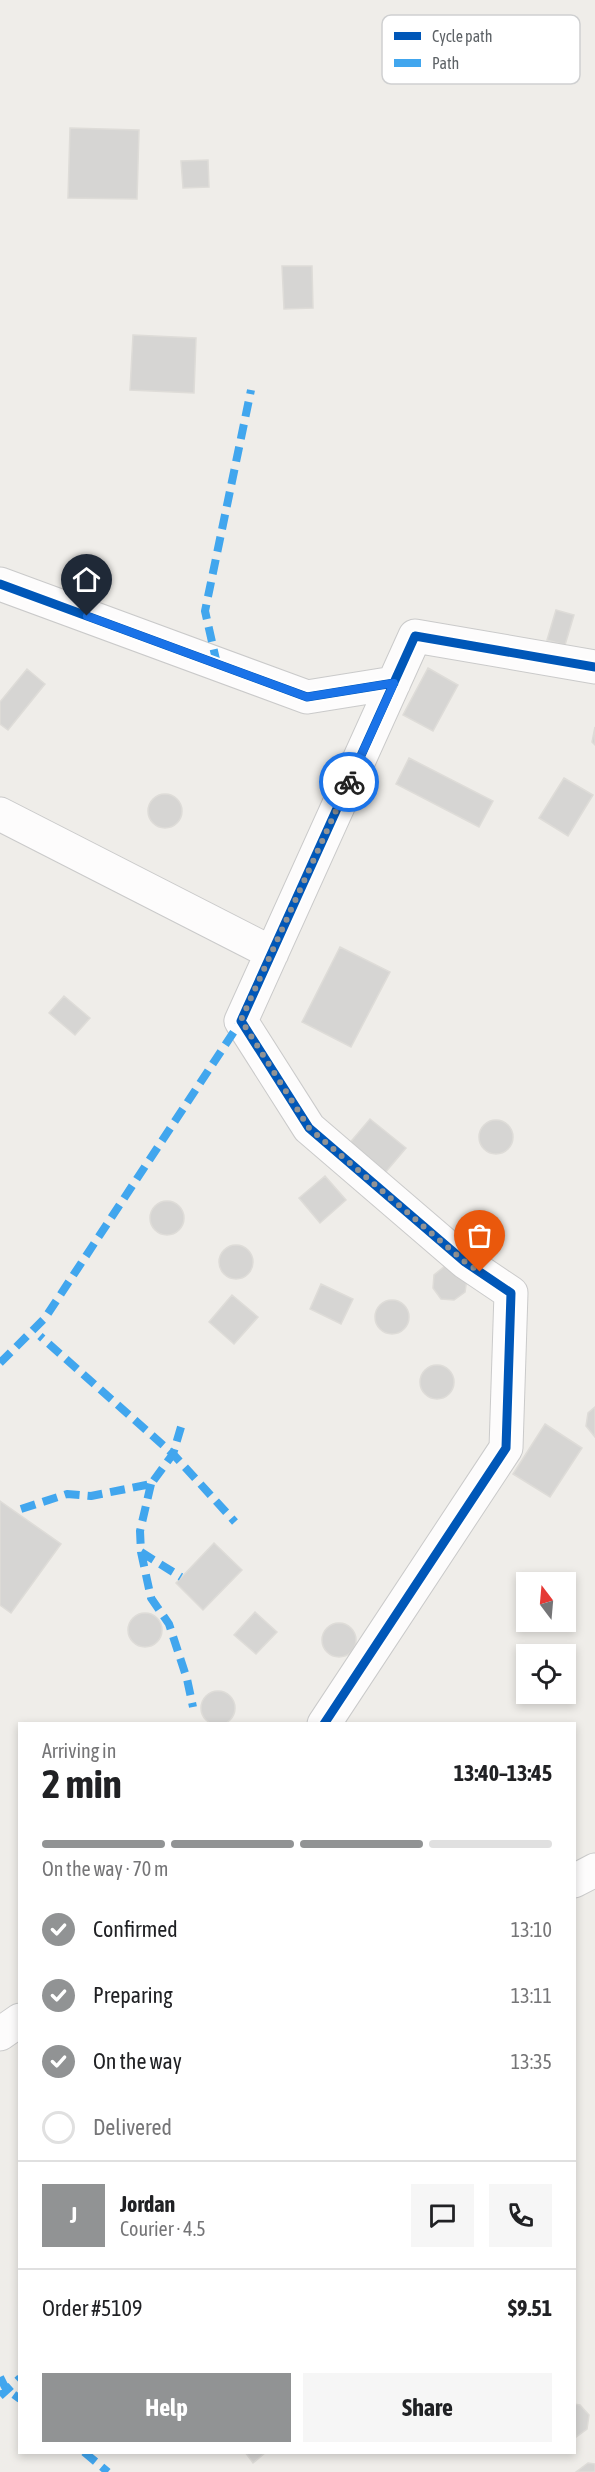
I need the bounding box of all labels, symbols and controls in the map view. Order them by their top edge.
legend [382,15,580,84]
text: Cycle path [432,27,492,46]
text: Path [432,54,459,72]
pin [61,554,112,616]
icon: home [70,563,103,596]
courier [319,752,379,812]
icon: bike [333,766,366,799]
pin [454,1210,505,1272]
icon: bag [463,1219,496,1252]
north arrow [516,1572,576,1632]
map controls [516,1572,576,1704]
button: locate [516,1644,576,1704]
text: Arriving in [42,1739,116,1762]
text: 13:40–13:45 [454,1760,552,1786]
text: 2 min [42,1762,122,1806]
text: On the way · 70 m [42,1857,168,1880]
icon: check [42,1913,75,1946]
text: Confirmed [93,1916,178,1942]
text: 13:10 [511,1918,552,1941]
icon: check [42,1979,75,2012]
text: Preparing [93,1982,173,2008]
text: 13:11 [511,1984,552,2007]
icon: check [42,2045,75,2078]
text: On the way [93,2048,182,2074]
text: 13:35 [511,2050,552,2073]
text: Delivered [93,2114,172,2140]
button: chat [411,2184,474,2247]
button: phone [489,2184,552,2247]
text: Jordan [120,2191,175,2217]
text: J [70,2202,77,2228]
text: Courier · 4.5 [120,2217,206,2240]
text: Order #5109 [42,2295,142,2321]
text: $9.51 [508,2295,552,2321]
button: Help [42,2373,291,2442]
button: Share [303,2373,552,2442]

